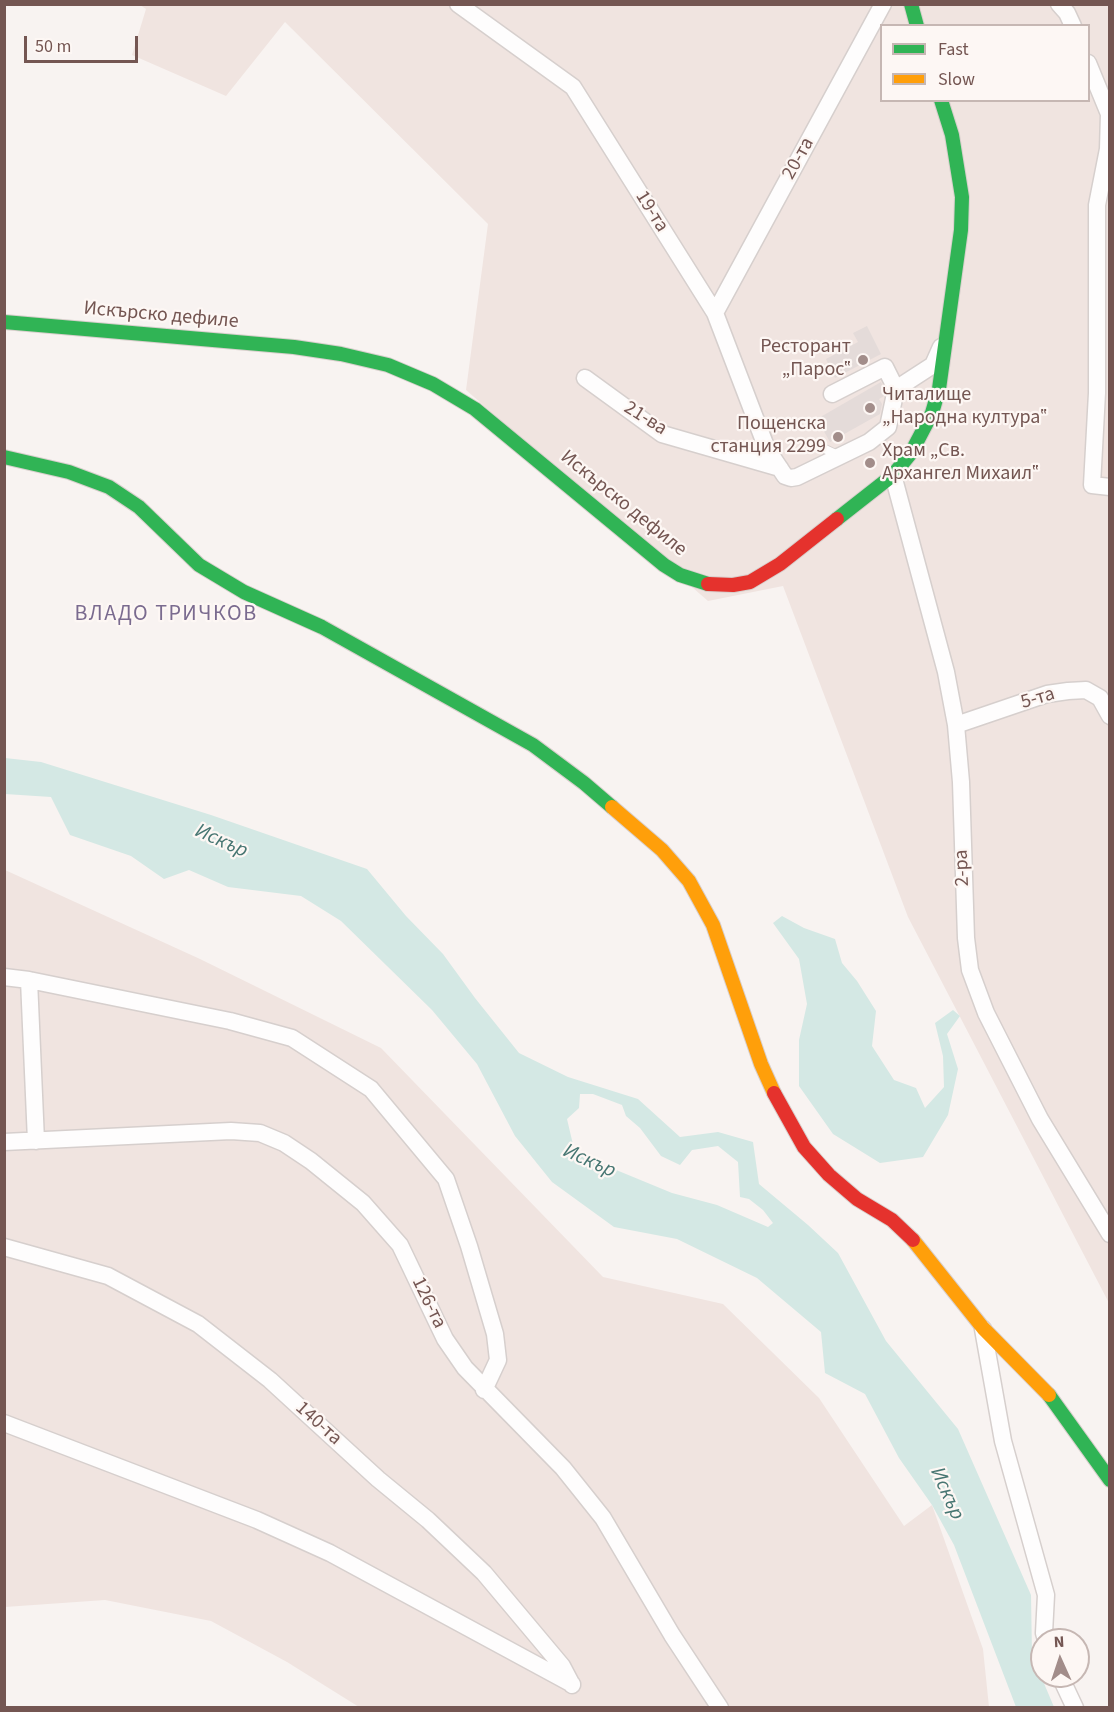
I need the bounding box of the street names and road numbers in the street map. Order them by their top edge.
street label: 20-та [778,134,820,184]
street label: 19-та [629,187,673,237]
street label: Искърско дефиле [83,297,239,335]
street label: 21-ва [619,397,671,441]
street label: Искърско дефиле [555,446,691,562]
street label: 5-та [1018,683,1058,715]
street label: 2-ра [950,849,976,887]
street label: 126-та [405,1273,451,1333]
street label: 140-та [290,1397,346,1451]

